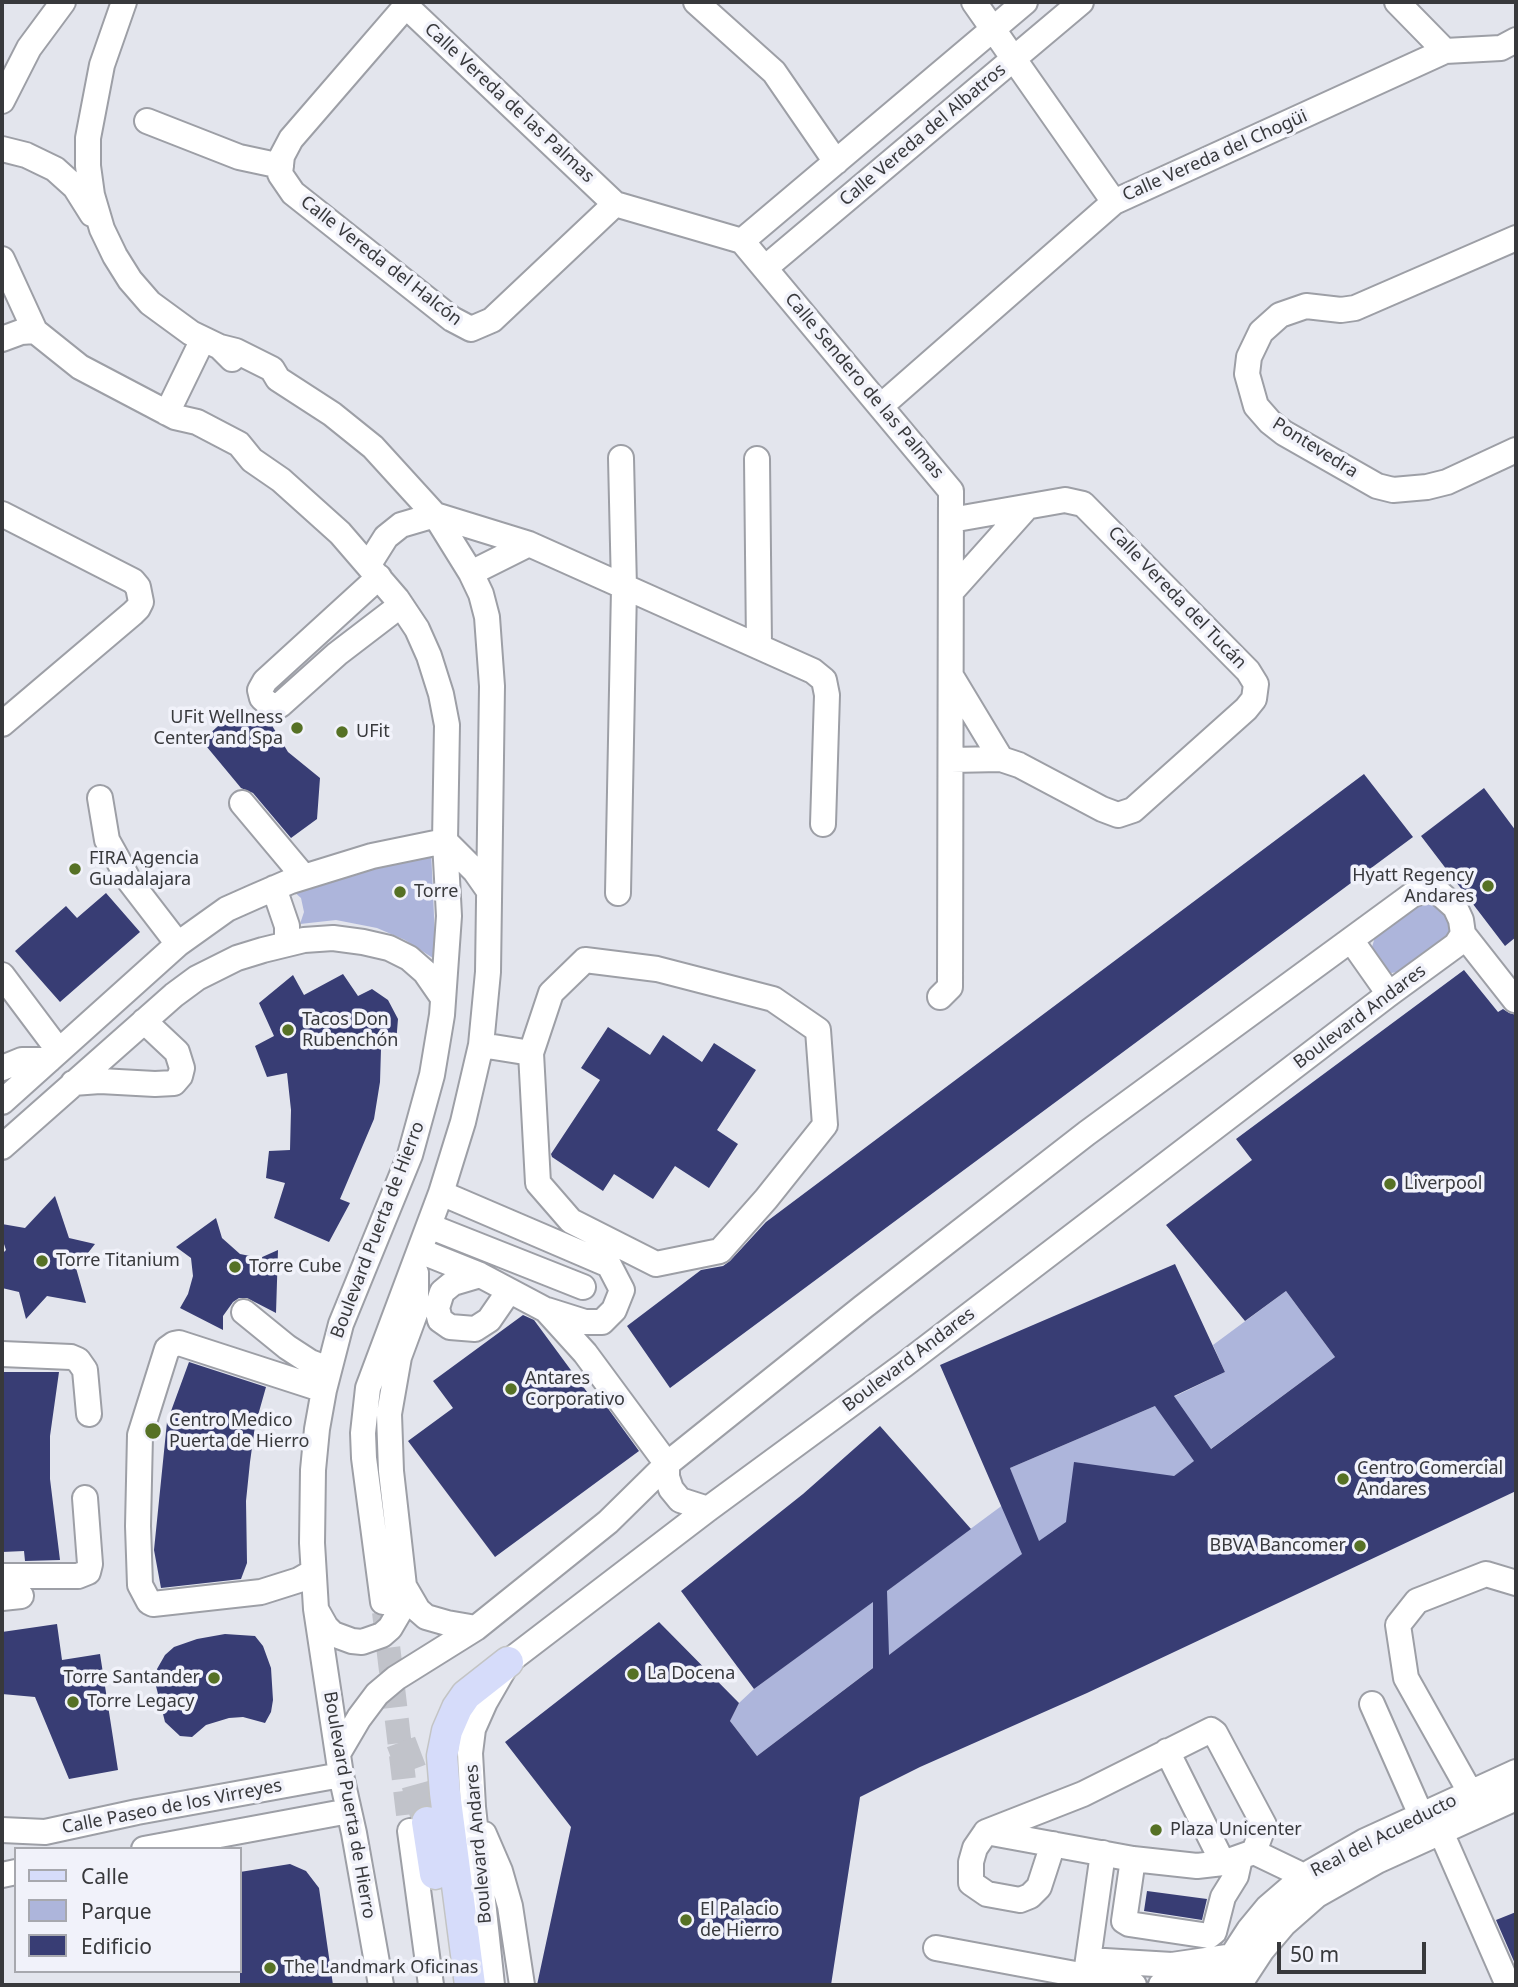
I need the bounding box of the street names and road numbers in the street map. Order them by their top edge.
street label: Calle Vereda de las Palmas [420,19,598,187]
street label: Calle Vereda del Albatros [836,59,1010,211]
street label: Calle Vereda del Chogüi [1119,105,1311,207]
street label: Calle Vereda del Halcón [296,191,466,331]
street label: Calle Sendero de las Palmas [780,289,948,483]
street label: Pontevedra [1268,413,1362,483]
street label: Calle Vereda del Tucán [1103,522,1251,674]
street label: Boulevard Andares [1290,960,1430,1074]
street label: Boulevard Puerta de Hierro [327,1119,429,1341]
street label: Boulevard Andares [839,1303,979,1417]
street label: Boulevard Puerta de Hierro [318,1690,380,1920]
street label: Boulevard Andares [461,1763,497,1925]
street label: Calle Paseo de los Virreyes [60,1775,284,1839]
street label: Real del Acueducto [1307,1790,1461,1882]

